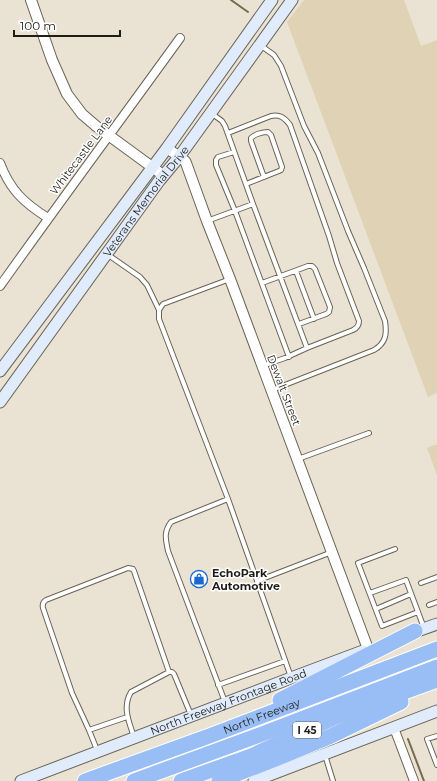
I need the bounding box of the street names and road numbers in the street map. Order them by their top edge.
street label: Whitecastle Lane [47,112,115,197]
street label: Veterans Memorial Drive [100,143,192,260]
street label: Dewalt Street [264,352,304,428]
street label: North Freeway Frontage Road [149,666,309,738]
street label: North Freeway [221,695,301,737]
road number: I 45 [293,722,321,738]

